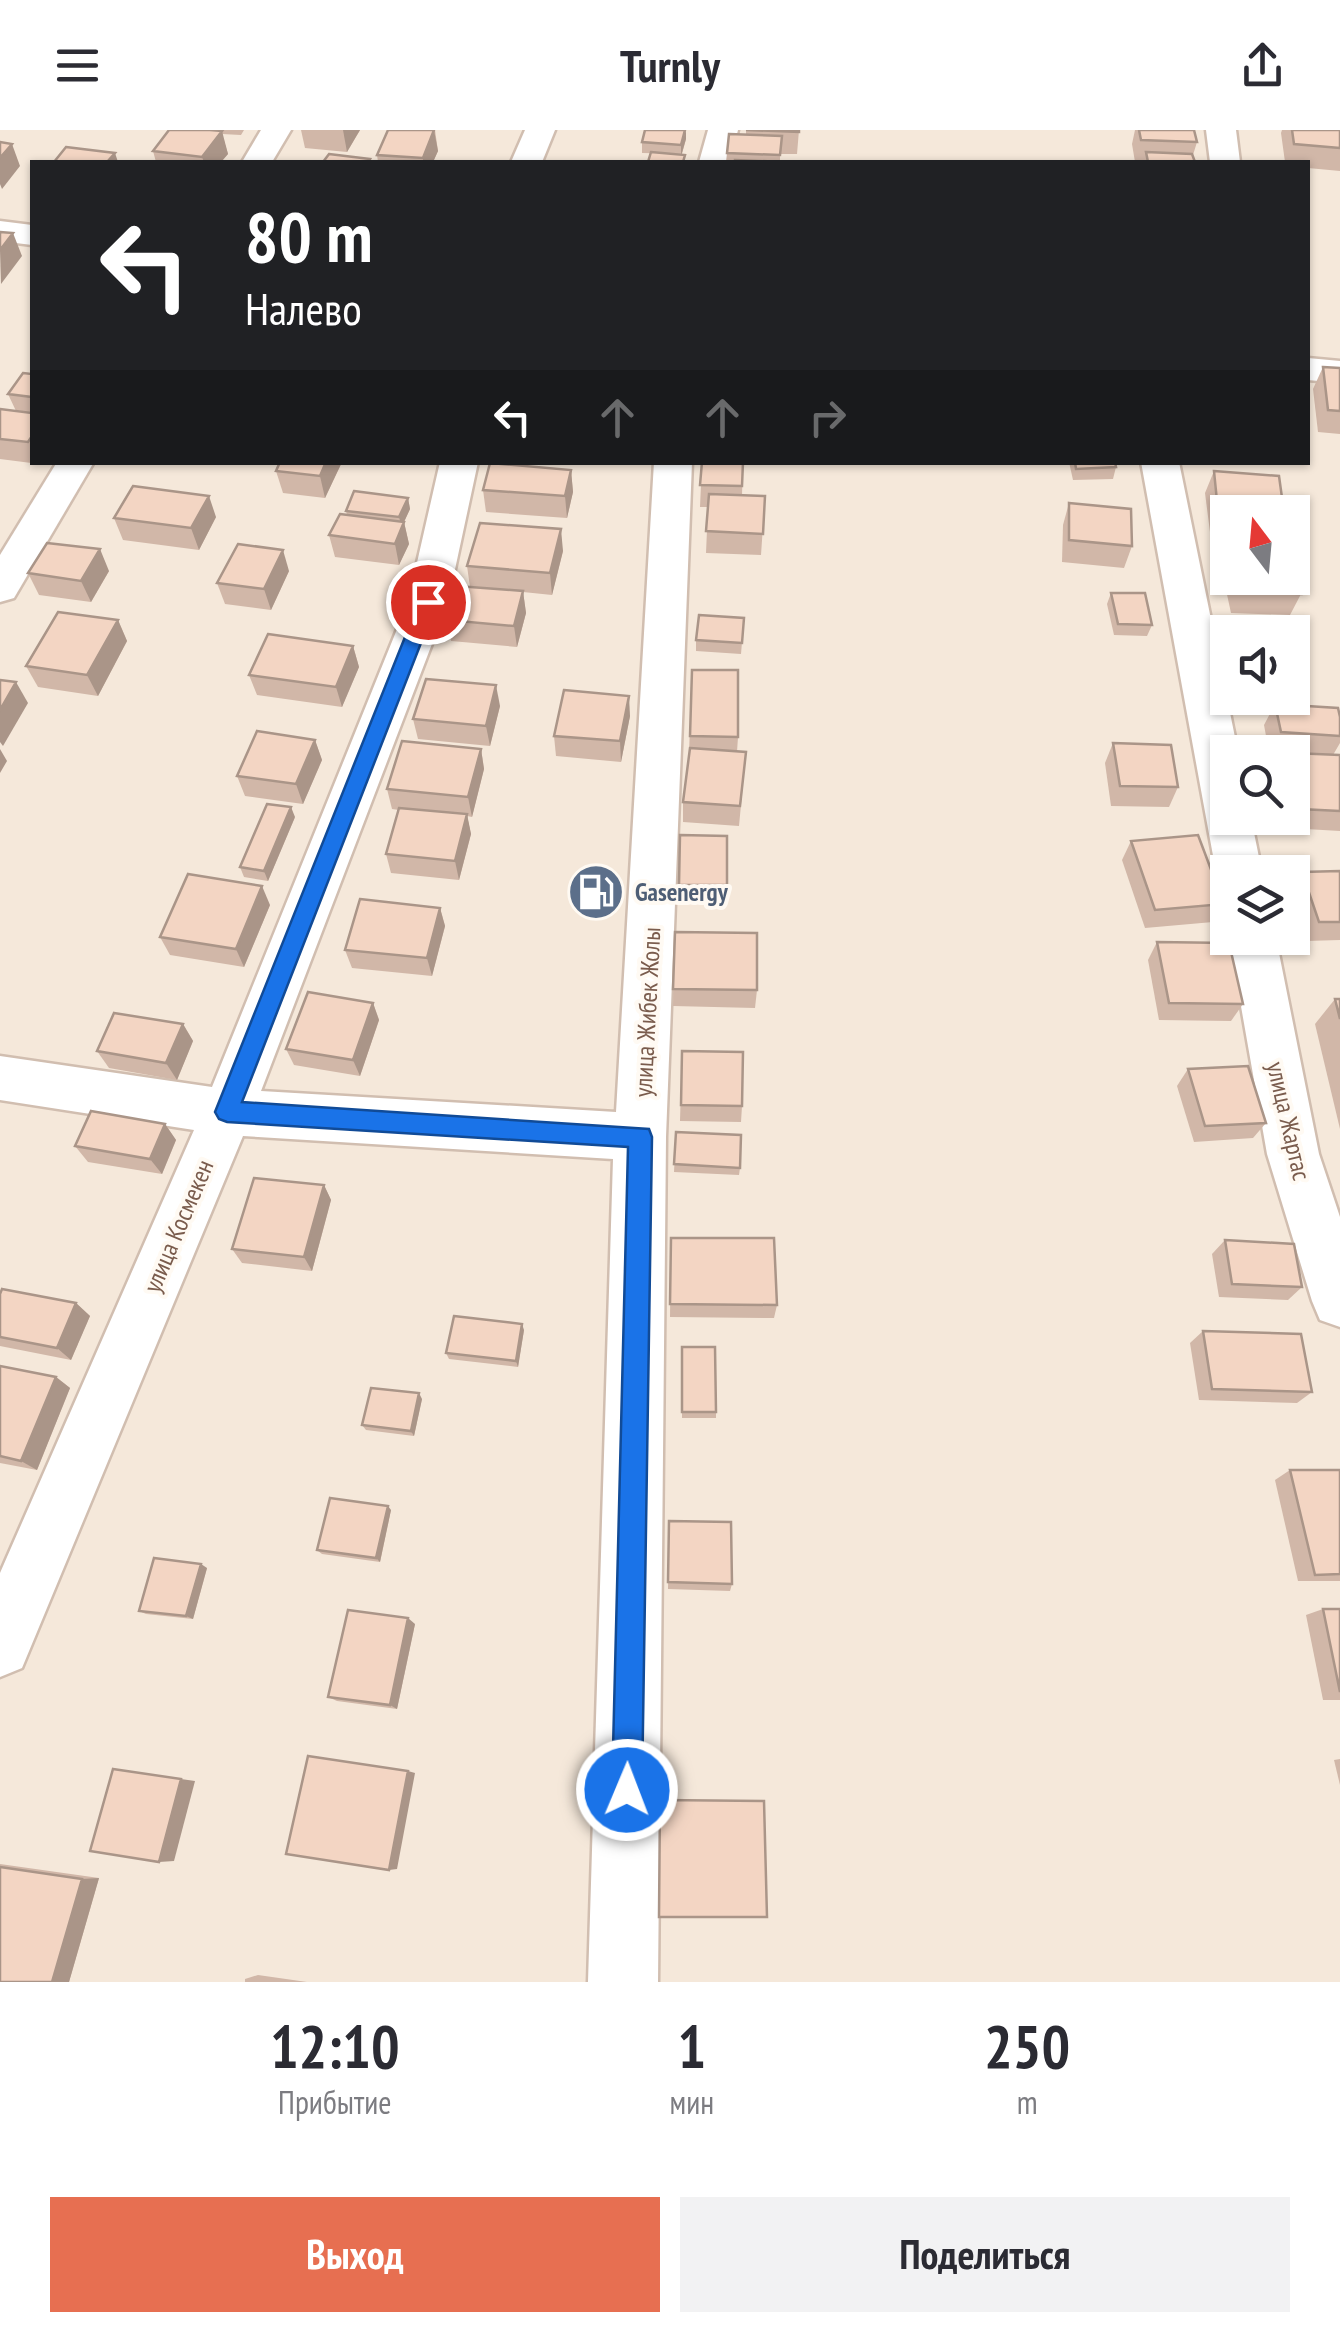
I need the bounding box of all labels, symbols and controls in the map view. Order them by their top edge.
text: Turnly [620,36,720,94]
icon: menu [50,38,105,93]
icon: share [1235,38,1290,93]
text: 80 m [245,191,373,281]
icon: left [80,200,210,330]
text: Налево [245,279,362,337]
icon: left [485,390,540,445]
icon: ahead [590,390,645,445]
icon: ahead [695,390,750,445]
icon: right [800,390,855,445]
north arrow [1210,495,1310,595]
map controls [1210,495,1310,955]
pin [386,560,471,645]
icon: arrive [401,575,456,630]
button: sound [1210,615,1310,715]
button: search [1210,735,1310,835]
button: layers [1210,855,1310,955]
fuel station icon: Gasenergy [566,862,626,922]
place label: Gasenergy [635,876,729,908]
street label: улица Жибек Жолы [627,926,667,1098]
street label: улица Жартас [1260,1059,1318,1183]
street label: улица Космекен [136,1155,220,1297]
position arrow [575,1738,679,1842]
text: 12:10 [270,2007,400,2085]
text: 1 [678,2007,706,2085]
text: 250 [984,2007,1070,2085]
text: Прибытие [278,2081,391,2123]
text: мин [670,2081,714,2123]
text: m [1017,2081,1037,2123]
button: Выход [50,2197,660,2312]
button: Поделиться [680,2197,1290,2312]

